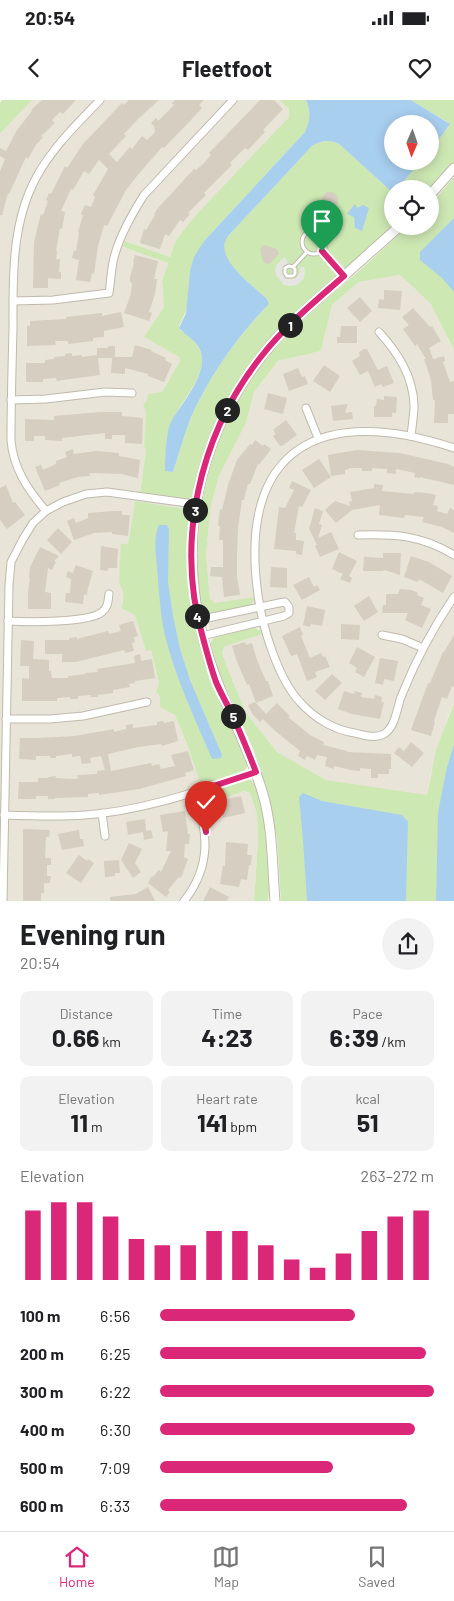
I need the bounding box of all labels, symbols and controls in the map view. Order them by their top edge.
text: 20:54 [25,6,75,29]
icon: back [20,54,48,82]
icon: heart [406,54,434,82]
text: Fleetfoot [182,55,272,81]
north arrow [384,115,439,170]
map controls [384,115,439,235]
button: locate [384,180,439,235]
pin [301,200,343,251]
icon: arrive [308,207,336,235]
pin: 1 [278,312,302,338]
text: 1 [288,317,293,334]
pin: 2 [214,398,240,422]
text: 2 [224,402,231,419]
pin: 3 [182,498,208,522]
text: 3 [192,502,199,519]
pin: 4 [184,604,210,628]
text: 4 [193,608,202,625]
pin: 5 [220,704,246,728]
text: 5 [230,708,237,725]
pin [185,781,227,832]
icon: check [192,788,220,816]
text: Evening run [20,917,166,951]
button: share [382,918,434,970]
text: 20:54 [20,953,60,972]
text: Distance [60,1005,113,1022]
text: Time [212,1005,242,1022]
text: Pace [353,1005,383,1022]
text: 0.66 [52,1022,100,1052]
text: 4:23 [201,1022,253,1052]
text: 6:39 [330,1022,379,1052]
text: km [100,1033,121,1050]
text: /km [379,1033,406,1050]
text: Elevation [58,1090,115,1107]
text: Heart rate [196,1090,258,1107]
text: kcal [355,1090,380,1107]
text: 11 [70,1107,88,1137]
text: 141 [197,1107,227,1137]
text: 51 [357,1107,379,1137]
text: m [88,1118,102,1135]
text: bpm [227,1118,257,1135]
text: Elevation [20,1166,84,1185]
text: 263–272 m [361,1166,434,1185]
text: 100 m [20,1306,60,1325]
text: 6:56 [100,1306,130,1325]
text: 200 m [20,1344,64,1363]
text: 6:25 [100,1344,130,1363]
text: 300 m [20,1382,63,1401]
text: 6:22 [100,1382,131,1401]
text: 400 m [20,1420,64,1439]
text: 6:30 [100,1420,131,1439]
text: 500 m [20,1458,63,1477]
text: 7:09 [100,1458,130,1477]
text: 600 m [20,1496,63,1515]
text: 6:33 [100,1496,130,1515]
tab: Home [59,1543,95,1590]
tab: Map [212,1543,240,1590]
tab: Saved [358,1543,395,1590]

